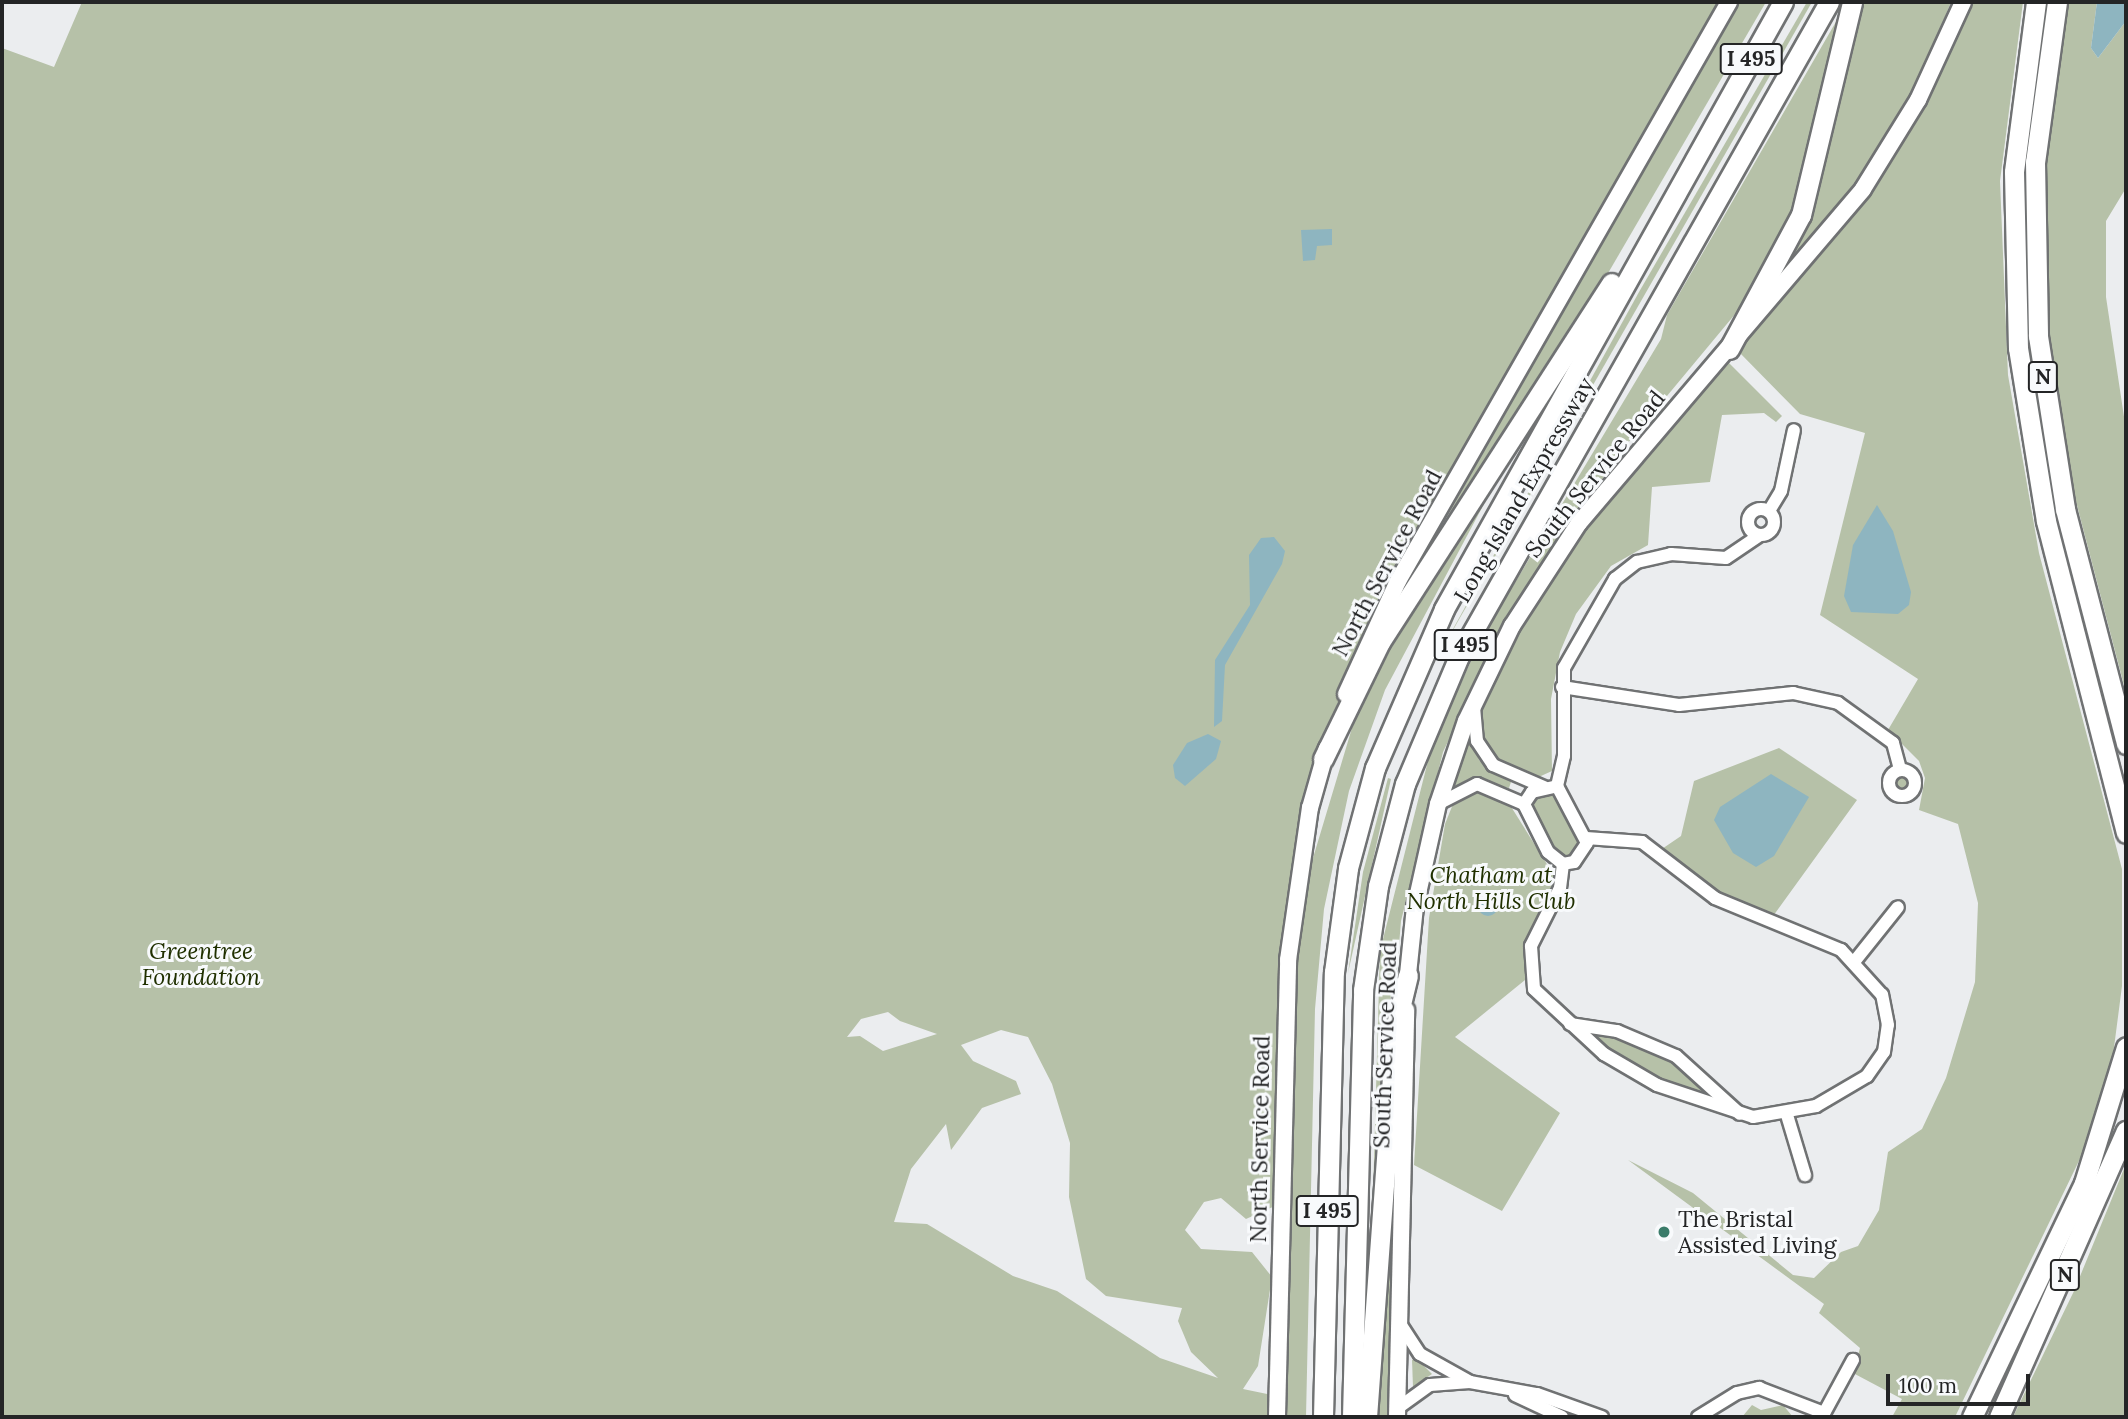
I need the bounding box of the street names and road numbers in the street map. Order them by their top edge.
road number: I 495 [1720,42,1782,76]
road number: N [2027,360,2059,394]
street label: Long Island Expressway [1448,373,1600,607]
street label: South Service Road [1519,385,1671,563]
street label: North Service Road [1326,465,1448,661]
road number: I 495 [1434,628,1496,662]
street label: South Service Road [1368,941,1402,1149]
street label: North Service Road [1244,1035,1276,1243]
road number: I 495 [1296,1194,1358,1228]
road number: N [2049,1258,2081,1292]

